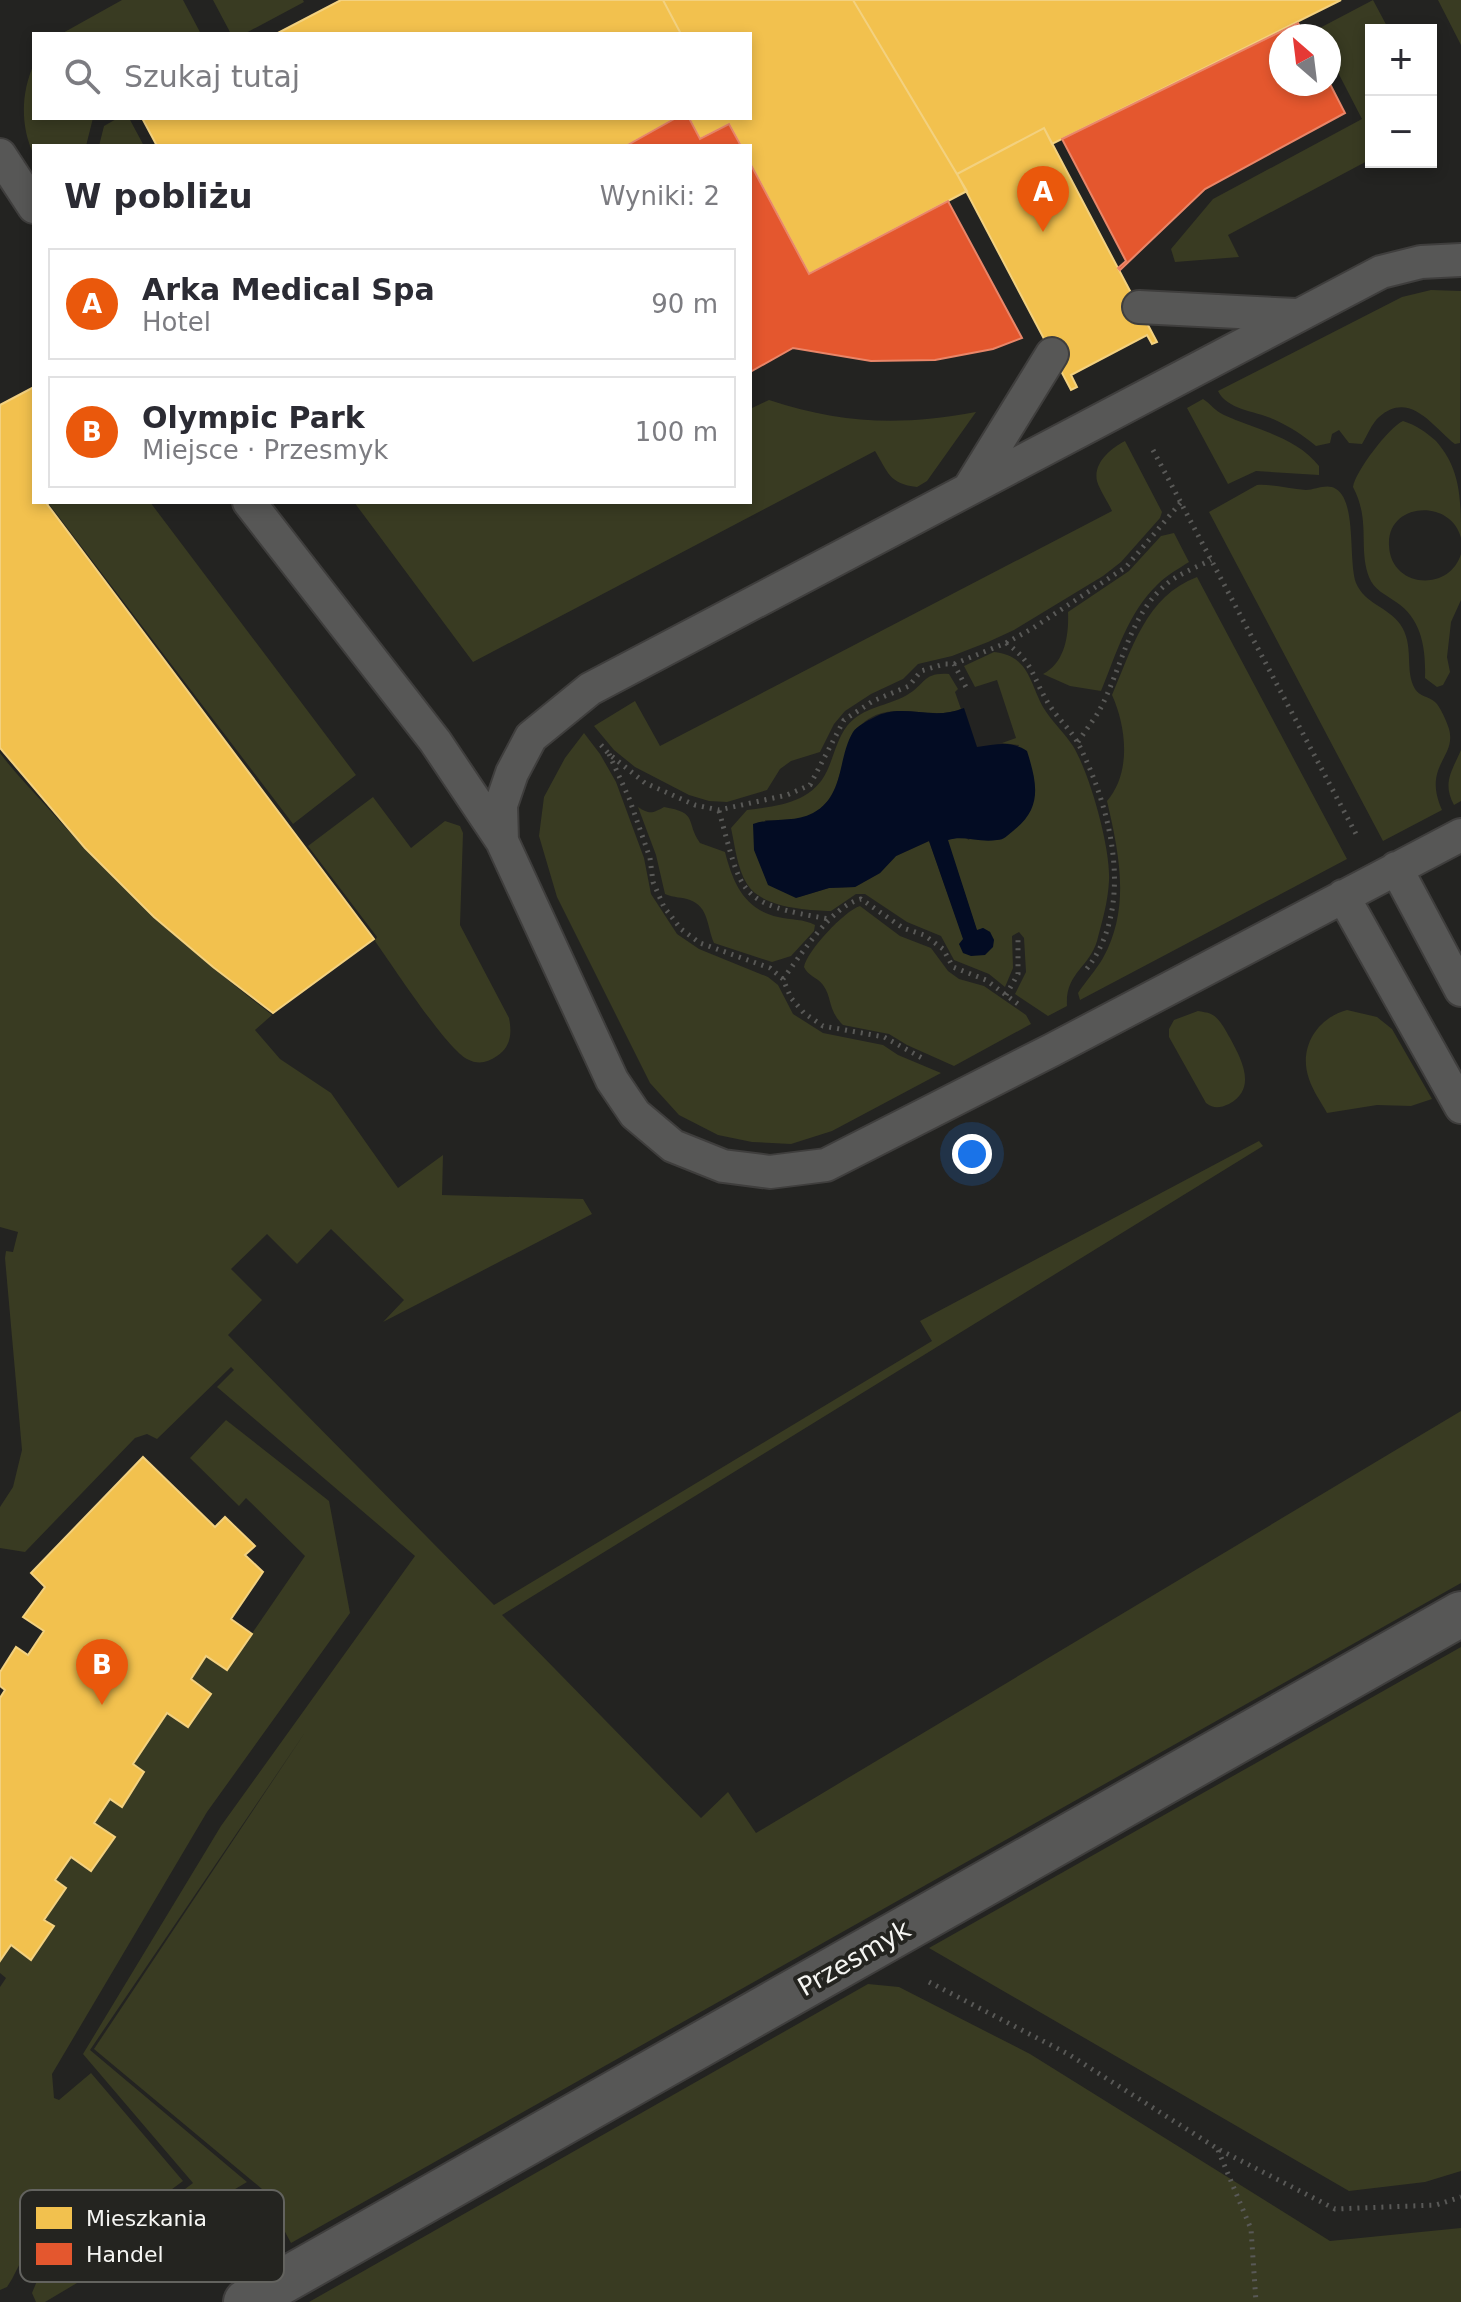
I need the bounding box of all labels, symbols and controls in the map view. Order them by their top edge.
north arrow [1269,24,1341,96]
map controls [1365,24,1437,168]
button: + [1365,24,1437,96]
search box [32,32,752,120]
icon: search [60,54,104,98]
text: Szukaj tutaj [124,59,300,94]
button: − [1365,96,1437,168]
pin: A [1017,166,1069,232]
text: W pobliżu [64,176,253,216]
text: Wyniki: 2 [600,181,720,211]
text: Arka Medical Spa [142,272,435,307]
text: A [82,289,102,319]
text: 90 m [651,289,718,319]
text: Hotel [142,307,211,337]
text: Olympic Park [142,400,365,435]
text: B [82,417,102,447]
text: 100 m [635,417,718,447]
text: Miejsce · Przesmyk [142,435,388,465]
your location [952,1134,992,1174]
pin: B [76,1639,128,1705]
street label: Przesmyk [792,1914,916,2002]
legend [20,2190,284,2282]
text: Mieszkania [86,2206,207,2231]
text: Handel [86,2242,164,2267]

